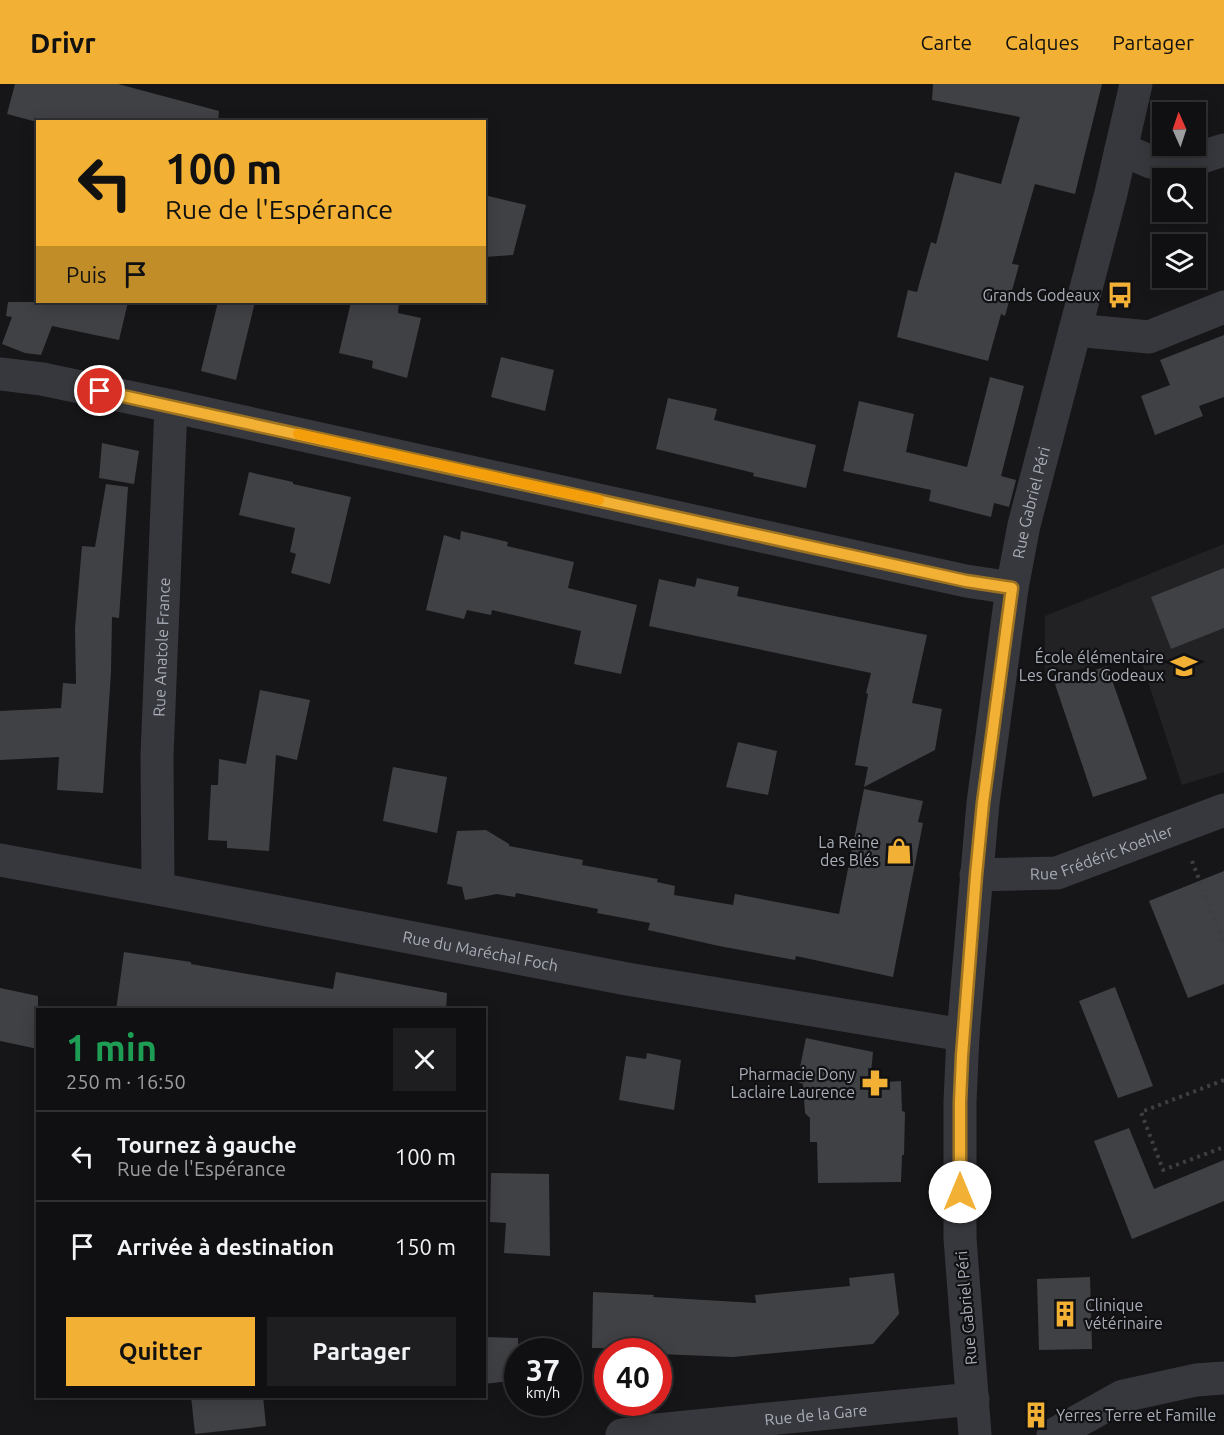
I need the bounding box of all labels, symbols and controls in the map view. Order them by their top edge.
text: Drivr [30,27,96,58]
text: Carte [921,30,972,54]
text: Calques [1005,30,1079,54]
text: Partager [1112,30,1194,54]
north arrow [1152,102,1206,156]
map controls [1152,102,1206,288]
icon: left [66,144,144,222]
text: 100 m [165,145,282,192]
button: search [1152,168,1206,222]
text: Rue de l'Espérance [165,194,393,224]
button: layers [1152,234,1206,288]
icon: arrive [119,258,152,291]
text: Puis [66,262,107,287]
bus stop icon: Grands Godeaux [1105,280,1135,310]
place label: Grands Godeaux [982,286,1100,304]
pin [74,365,125,416]
icon: arrive [83,374,116,407]
street label: Rue Gabriel Péri [1009,445,1053,560]
street label: Rue Anatole France [150,577,173,717]
place label: École élémentaire Les Grands Godeaux [1019,646,1164,684]
school or university icon: École élémentaire Les Grands Godeaux [1169,651,1199,681]
street label: Rue Frédéric Koehler [1030,821,1175,883]
place label: La Reine des Blés [818,833,879,869]
shop icon: La Reine des Blés [884,836,914,866]
street label: Rue du Maréchal Foch [401,927,560,975]
text: 1 min [66,1027,157,1068]
button: close [393,1028,456,1091]
place label: Pharmacie Dony Laclaire Laurence [731,1065,855,1101]
pharmacy icon: Pharmacie Dony Laclaire Laurence [860,1068,890,1098]
text: 250 m · 16:50 [66,1070,186,1093]
text: Tournez à gauche [117,1132,297,1157]
icon: left [66,1140,99,1173]
text: 100 m [395,1144,456,1169]
text: Rue de l'Espérance [117,1157,286,1180]
position arrow [928,1160,992,1224]
icon: arrive [66,1230,99,1263]
text: Arrivée à destination [117,1234,334,1259]
text: 150 m [395,1234,456,1259]
street label: Rue Gabriel Péri [952,1250,980,1366]
place label: Clinique vétérinaire [1085,1296,1163,1332]
building icon: Clinique vétérinaire [1050,1299,1080,1329]
button: Quitter [66,1317,255,1386]
button: Partager [267,1317,456,1386]
speed limit sign: 40 [594,1338,672,1416]
text: 37 [526,1353,560,1387]
text: km/h [526,1384,560,1401]
street label: Rue de la Gare [764,1400,868,1428]
building icon: Yerres Terre et Famille [1021,1400,1051,1430]
place label: Yerres Terre et Famille [1056,1406,1216,1424]

